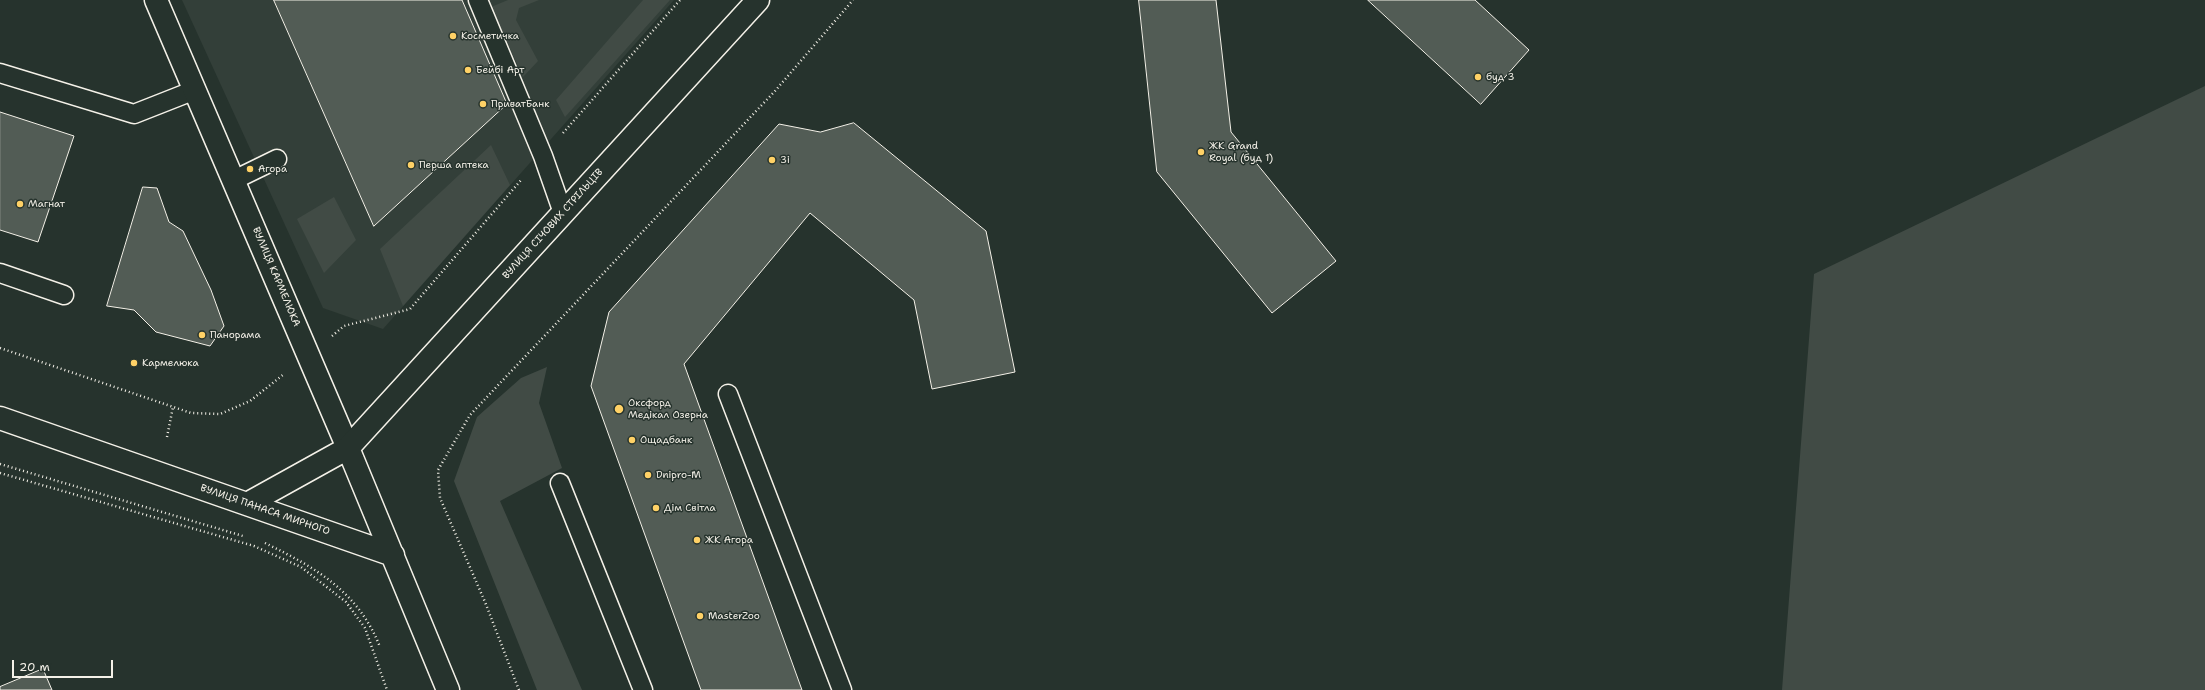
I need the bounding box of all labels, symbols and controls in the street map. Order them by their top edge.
place label: Косметичка [461,30,519,42]
marker: Косметичка [448,31,458,41]
place label: Бейбі Арт [476,64,524,76]
marker: Бейбі Арт [463,65,473,75]
place label: буд 3 [1486,71,1515,83]
marker: буд 3 [1473,72,1483,82]
place label: ПриватБанк [491,98,549,110]
marker: ПриватБанк [478,99,488,109]
place label: ЖК Grand Royal (буд 1) [1209,140,1273,164]
marker: ЖК Grand Royal (буд 1) [1196,147,1206,157]
place label: 3і [780,154,790,166]
marker: 3і [767,155,777,165]
place label: Перша аптека [419,159,489,171]
marker: Перша аптека [406,160,416,170]
place label: Агора [258,163,287,175]
marker: Агора [245,164,255,174]
street label: ВУЛИЦЯ СІЧОВИХ СТРІЛЬЦІВ [500,166,606,282]
place label: Магнат [28,198,65,210]
marker: Магнат [15,199,25,209]
street label: ВУЛИЦЯ КАРМЕЛЮКА [250,225,302,329]
place label: Панорама [210,329,261,341]
marker: Панорама [197,330,207,340]
place label: Кармелюка [142,357,199,369]
marker: Кармелюка [129,358,139,368]
place label: Оксфорд Медікал Озерна [628,397,708,420]
marker: Оксфорд Медікал Озерна [613,403,625,415]
place label: Ощадбанк [640,434,692,446]
marker: Ощадбанк [627,435,637,445]
place label: Dnipro-M [656,469,701,481]
marker: Dnipro-M [643,470,653,480]
street label: ВУЛИЦЯ ПАНАСА МИРНОГО [199,482,331,538]
place label: Дім Світла [664,502,716,514]
marker: Дім Світла [651,503,661,513]
place label: ЖК Агора [705,534,753,546]
marker: ЖК Агора [692,535,702,545]
place label: MasterZoo [708,610,760,622]
marker: MasterZoo [695,611,705,621]
scale bar [14,652,115,678]
text: 20 m [19,659,50,675]

